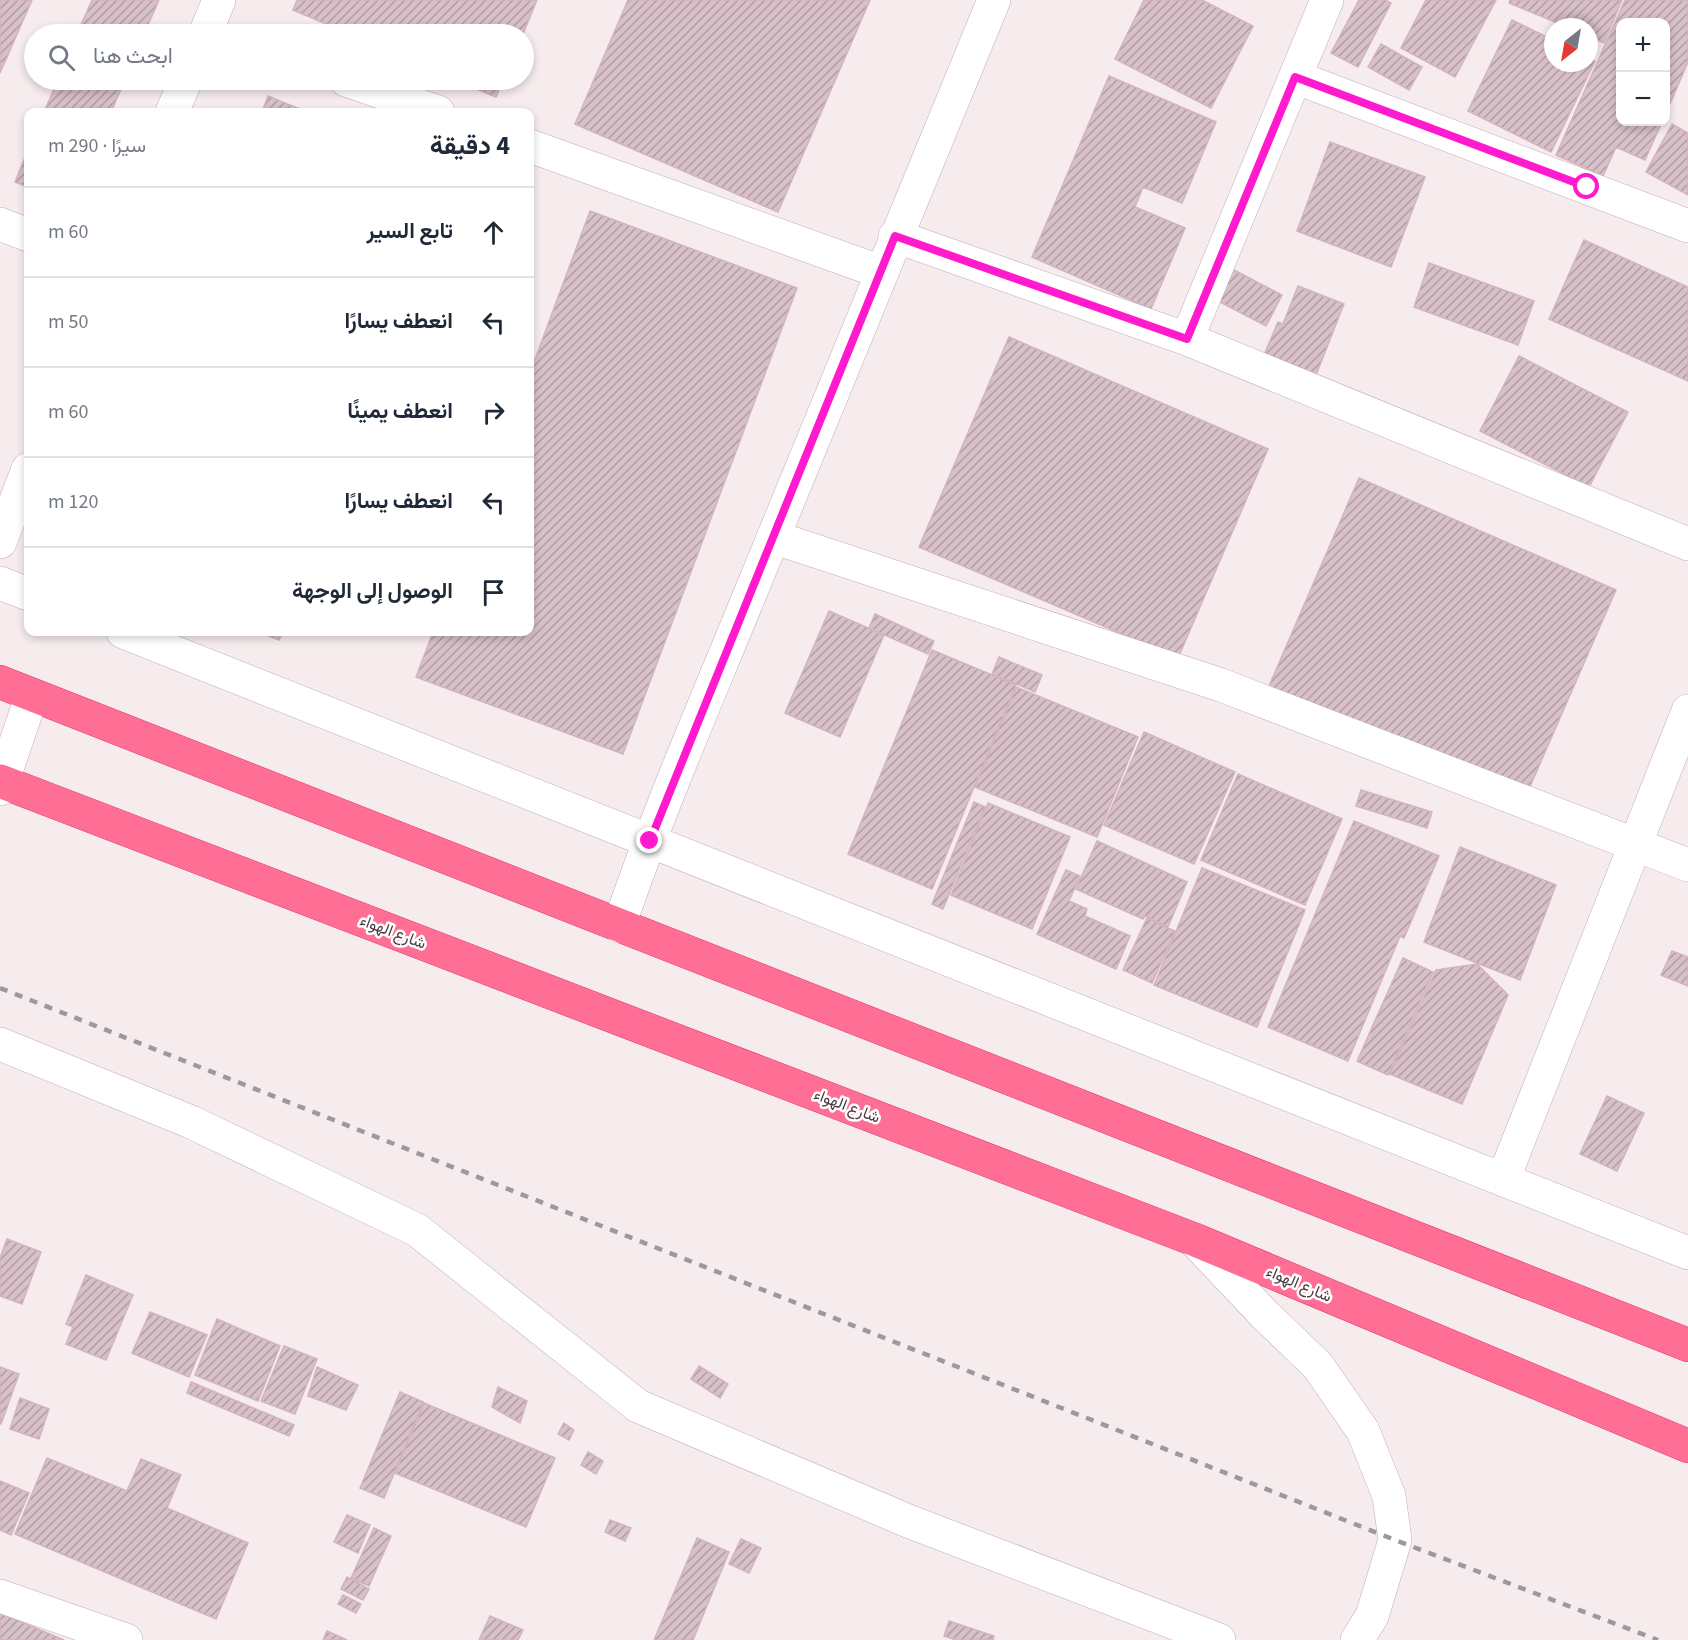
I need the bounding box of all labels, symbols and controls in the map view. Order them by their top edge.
north arrow [1544,18,1598,72]
map controls [1616,18,1670,126]
button: + [1616,18,1670,72]
search box [24,24,534,90]
text: ابحث هنا [93,40,173,72]
icon: search [45,41,78,74]
button: − [1616,72,1670,126]
text: 4 دقيقة [430,127,510,164]
text: سيرًا · 290 m [48,132,146,160]
route start [1573,173,1599,199]
text: تابع السير [367,215,453,247]
icon: ahead [477,216,510,249]
text: 60 m [48,218,88,246]
text: انعطف يسارًا [344,305,453,337]
icon: left [477,306,510,339]
text: 50 m [48,308,88,336]
text: انعطف يمينًا [347,395,453,427]
icon: right [477,396,510,429]
text: 60 m [48,398,88,426]
text: انعطف يسارًا [344,485,453,517]
icon: left [477,486,510,519]
text: 120 m [48,488,98,516]
text: الوصول إلى الوجهة [292,575,453,607]
icon: arrive [477,576,510,609]
route end [636,827,662,853]
street label: شارع الهواء [357,909,429,955]
street label: شارع الهواء [811,1083,883,1129]
street label: شارع الهواء [1263,1260,1335,1308]

